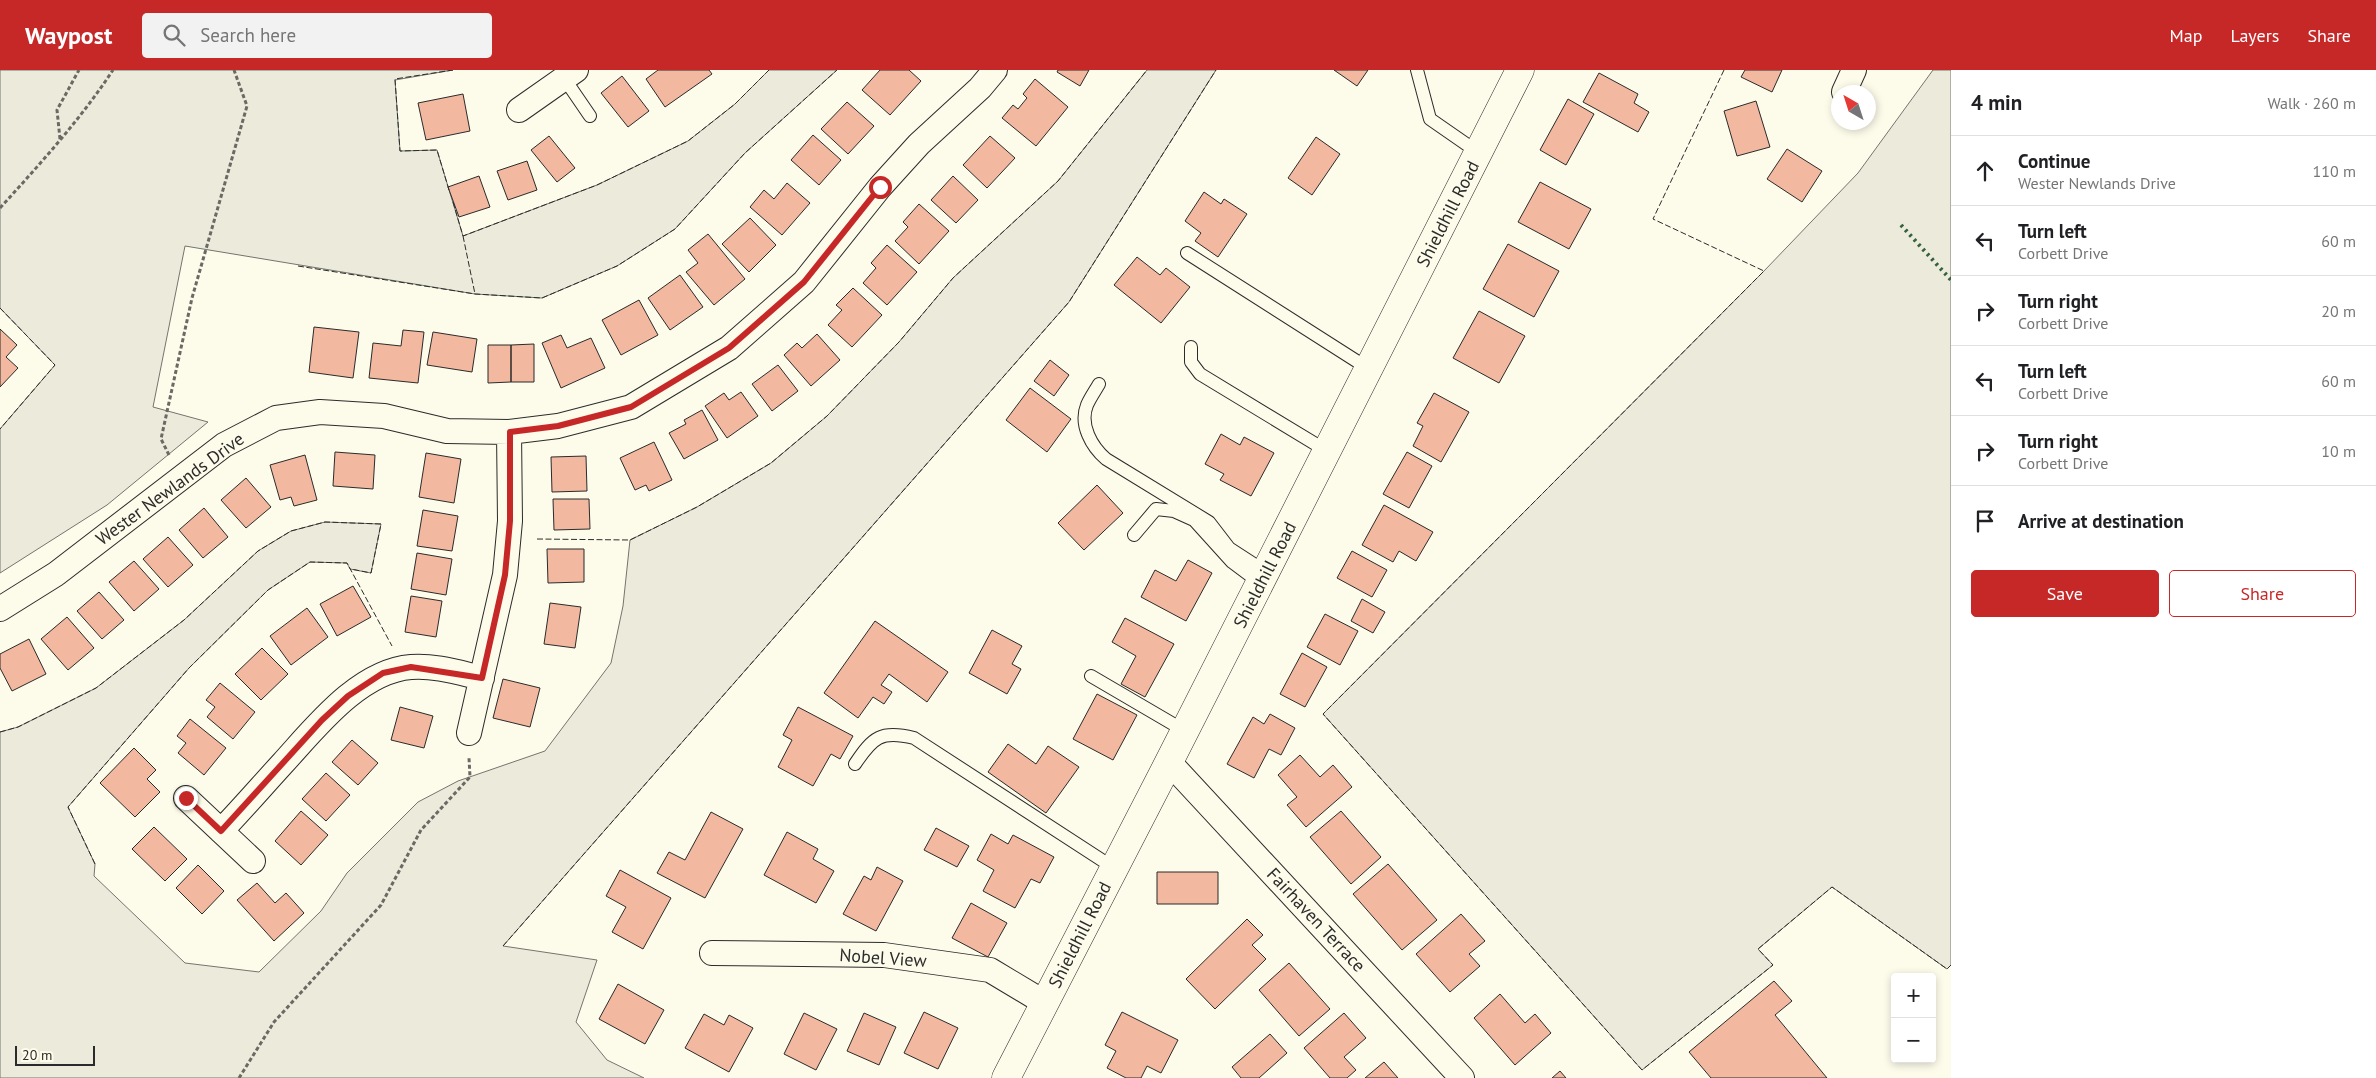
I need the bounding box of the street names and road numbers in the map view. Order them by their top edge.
street label: Shieldhill Road [1411,157,1484,271]
street label: Wester Newlands Drive [91,427,248,550]
street label: Shieldhill Road [1228,518,1301,632]
street label: Fairhaven Terrace [1262,863,1371,977]
street label: Shieldhill Road [1043,878,1116,992]
street label: Nobel View [839,943,928,972]

